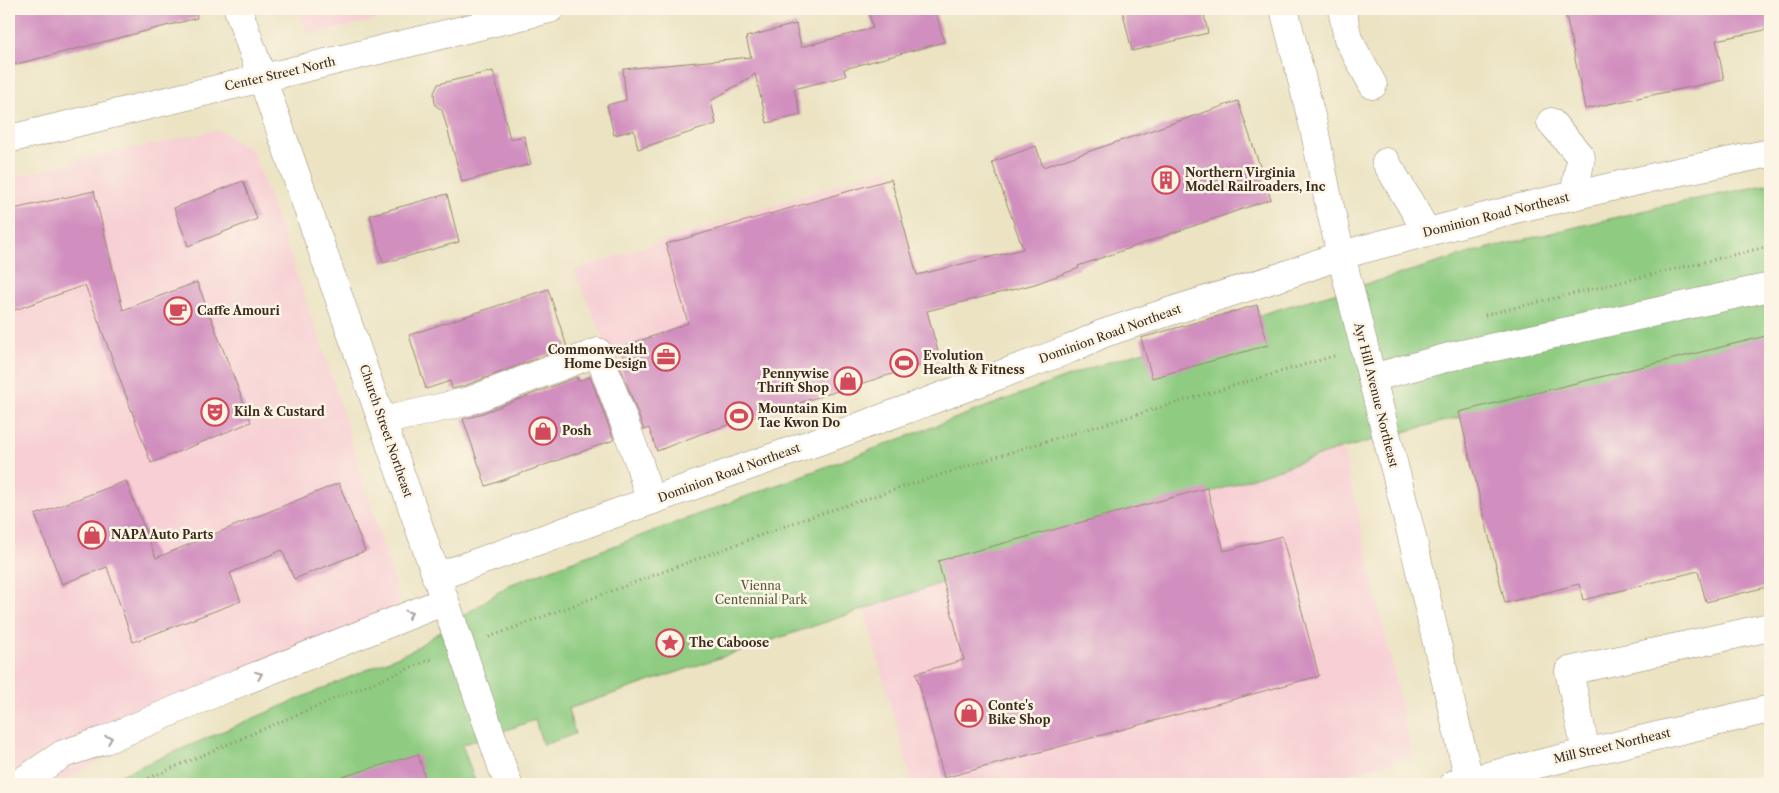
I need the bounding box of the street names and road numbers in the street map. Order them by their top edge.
street label: Center Street North [223,53,337,94]
street label: Dominion Road Northeast [1421,189,1571,240]
street label: Dominion Road Northeast [1037,301,1184,366]
street label: Ayr Hill Avenue Northeast [1351,320,1402,470]
street label: Church Street Northeast [357,362,417,500]
street label: Dominion Road Northeast [656,440,803,505]
street label: Mill Street Northeast [1552,725,1673,766]

